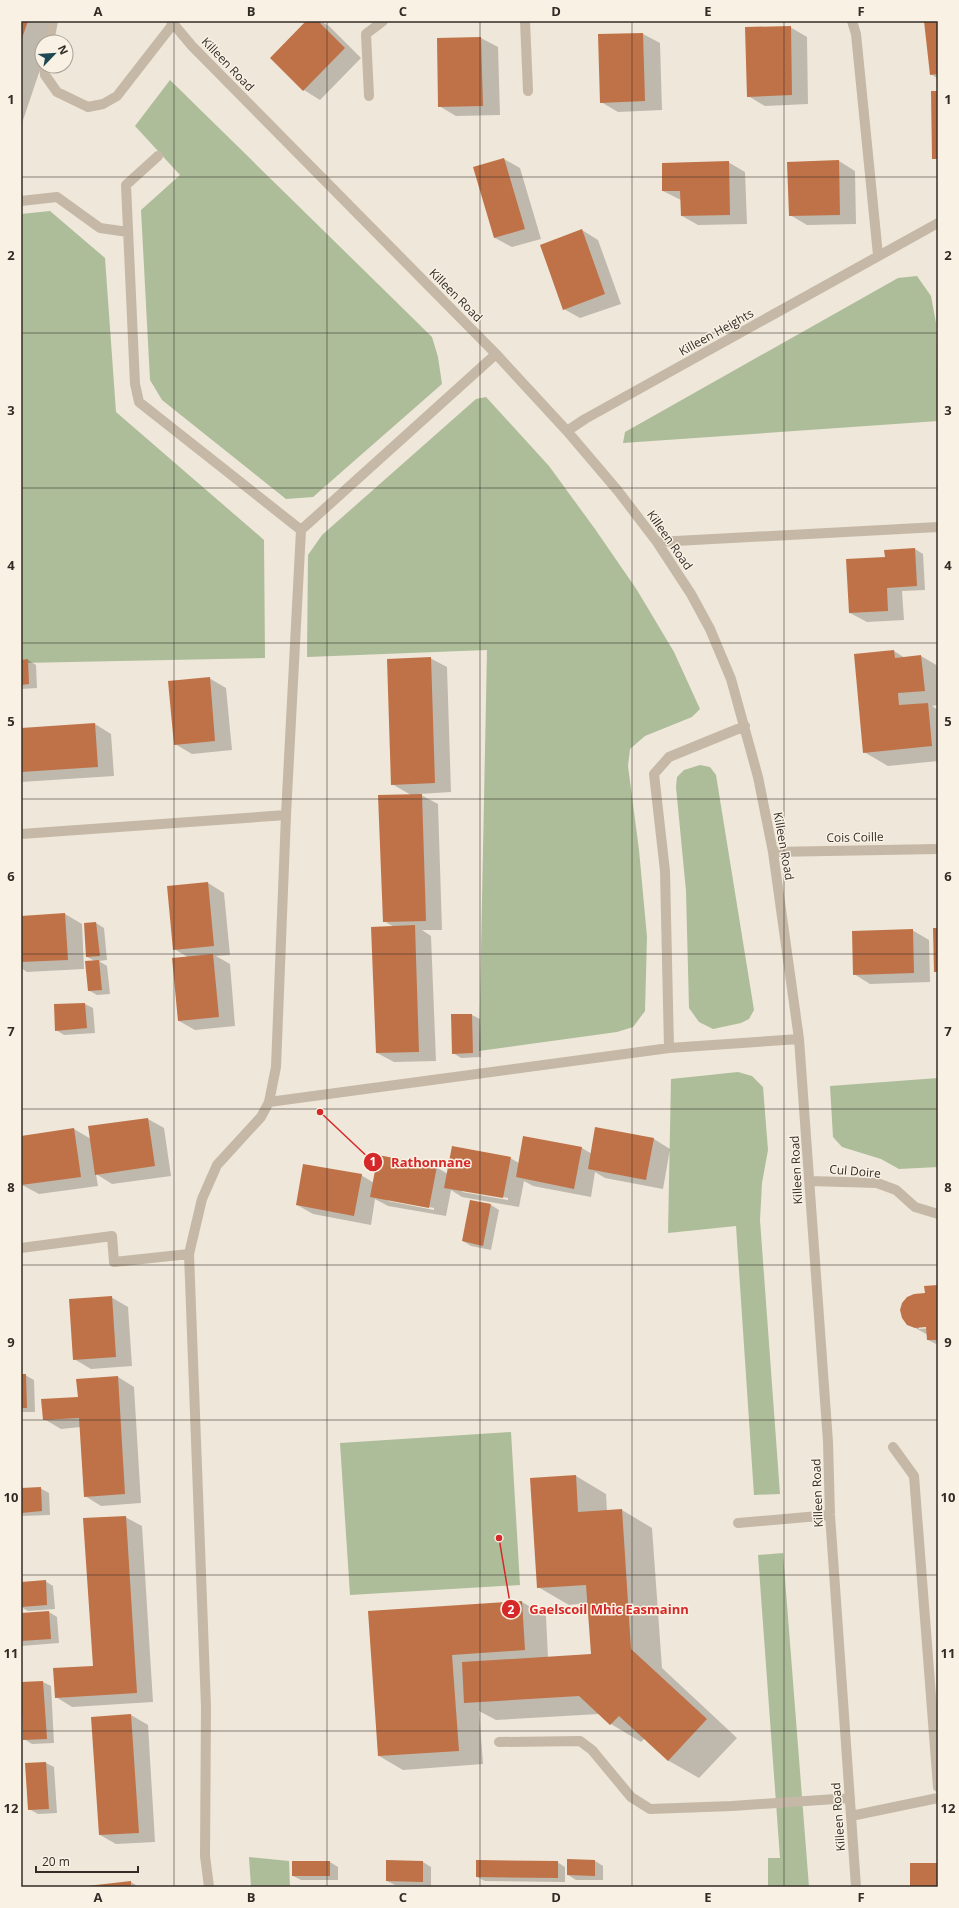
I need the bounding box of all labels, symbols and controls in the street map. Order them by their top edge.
text: A [94,2,103,20]
text: B [247,2,256,20]
text: C [399,2,407,20]
text: D [551,2,561,20]
text: E [704,2,712,20]
text: F [857,2,865,20]
street label: Killeen Road [198,33,258,95]
north arrow [34,34,74,74]
text: N [55,42,72,57]
text: 1 [7,90,15,108]
text: 1 [944,90,952,108]
text: 2 [7,246,15,264]
text: 2 [944,246,952,264]
street label: Killeen Road [426,265,486,325]
street label: Killeen Heights [676,304,757,360]
text: 3 [7,401,15,419]
text: 3 [944,401,952,419]
street label: Killeen Road [643,507,697,573]
text: 4 [7,556,15,574]
text: 4 [944,556,952,574]
text: 5 [7,712,15,730]
text: 5 [944,712,952,730]
street label: Killeen Road [770,811,798,881]
street label: Cois Coille [826,828,884,846]
text: 6 [7,867,15,885]
text: 6 [944,867,952,885]
text: 7 [7,1022,15,1040]
text: 7 [944,1022,952,1040]
street label: Killeen Road [786,1135,806,1205]
callout: Rathonnane [363,1150,479,1175]
text: 1 [370,1153,376,1170]
text: Rathonnane [391,1153,471,1171]
street label: Cul Doire [829,1160,882,1182]
text: 8 [7,1178,15,1196]
text: 8 [944,1178,952,1196]
text: 9 [7,1333,15,1351]
text: 9 [944,1333,952,1351]
street label: Killeen Road [807,1458,827,1528]
text: 10 [4,1488,18,1506]
text: 10 [941,1488,955,1506]
callout: Gaelscoil Mhic Easmainn [501,1597,697,1622]
text: Gaelscoil Mhic Easmainn [529,1600,689,1618]
text: 2 [508,1601,515,1618]
text: 11 [4,1644,18,1662]
text: 11 [941,1644,955,1662]
street label: Killeen Road [827,1782,849,1852]
text: 12 [4,1799,19,1817]
text: 12 [941,1799,956,1817]
scale bar [36,1848,138,1874]
text: 20 m [42,1853,70,1870]
text: A [94,1888,103,1906]
text: B [247,1888,256,1906]
text: C [399,1888,407,1906]
text: D [551,1888,561,1906]
text: E [704,1888,712,1906]
text: F [857,1888,865,1906]

